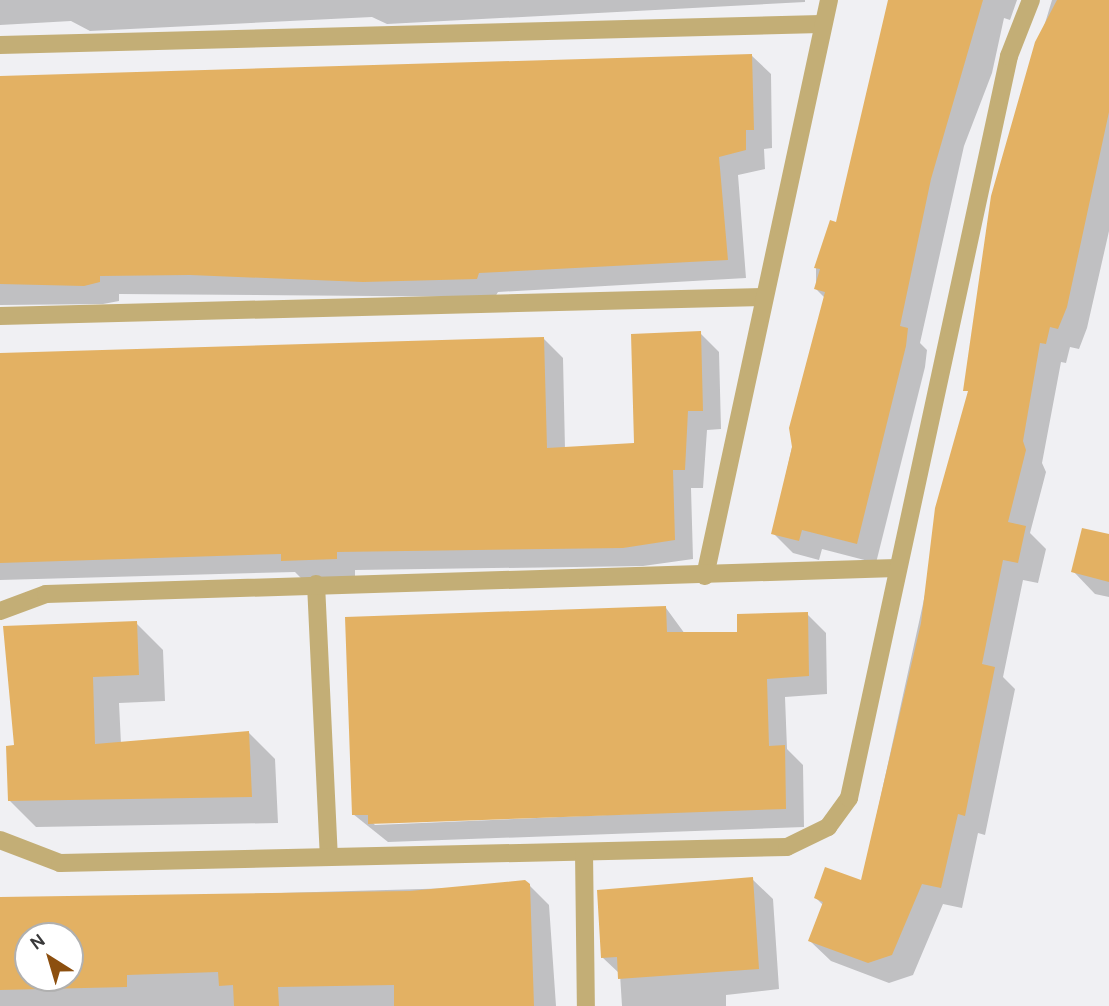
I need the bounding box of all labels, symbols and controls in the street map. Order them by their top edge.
north arrow [14,922,84,992]
text: N [26,929,50,955]

